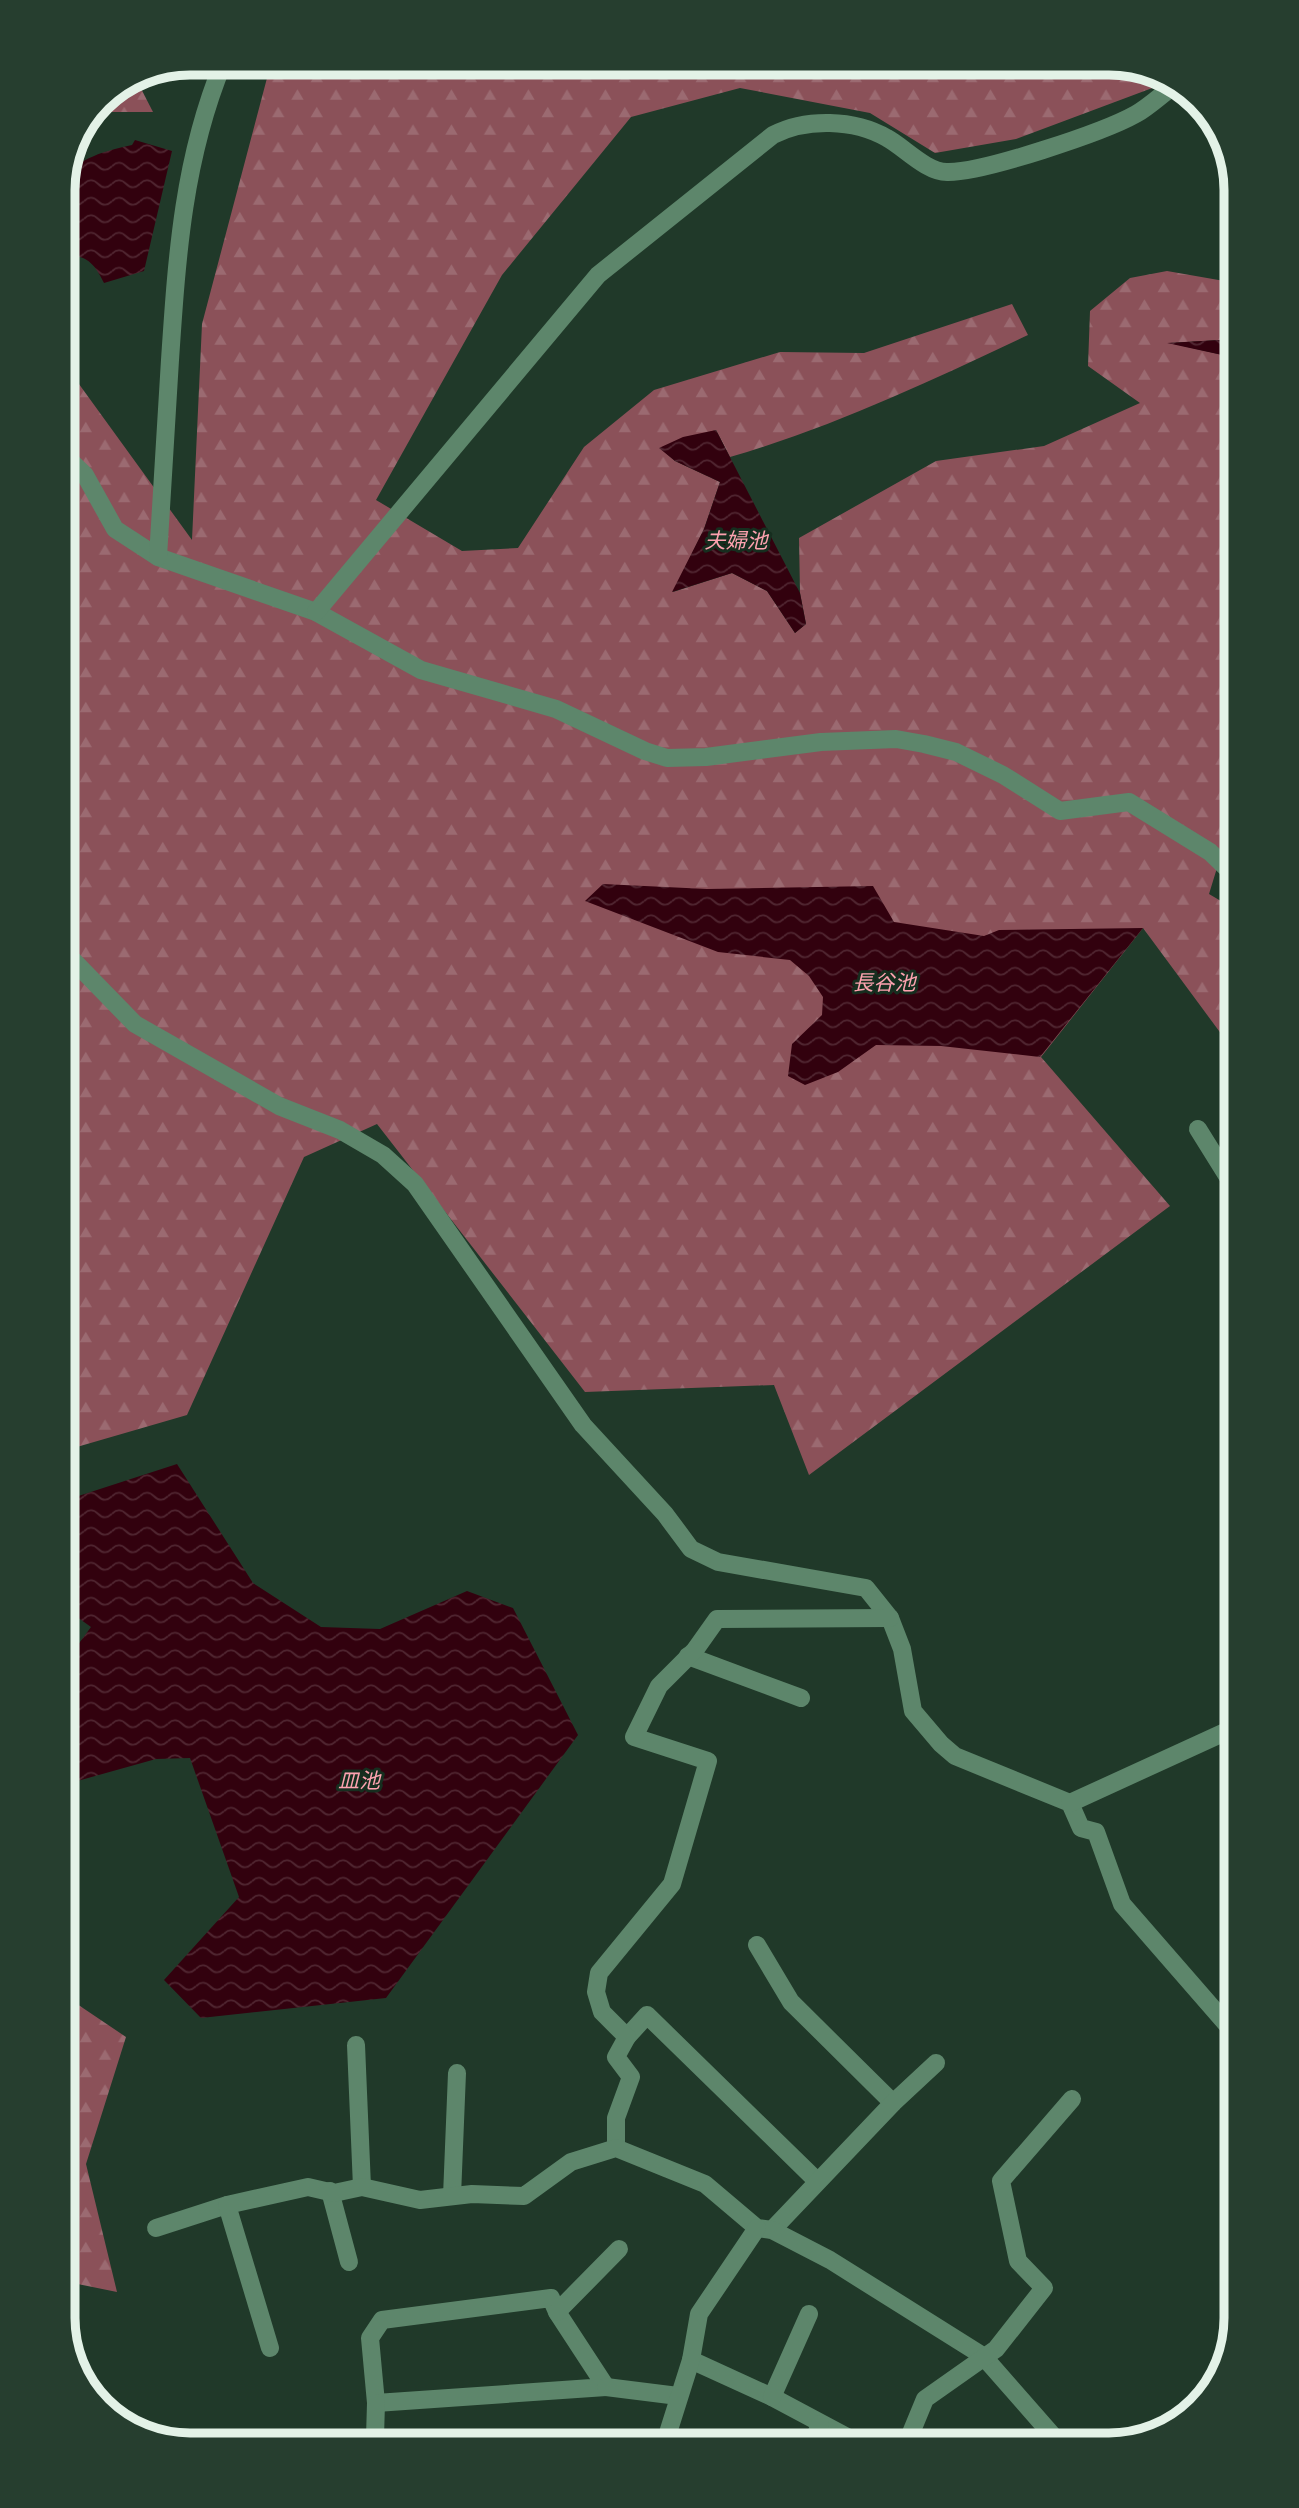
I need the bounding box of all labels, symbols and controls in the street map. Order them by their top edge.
water label: 夫婦池 [705,528,769,554]
water label: 長谷池 [853,970,917,996]
water label: 皿池 [338,1768,382,1794]

